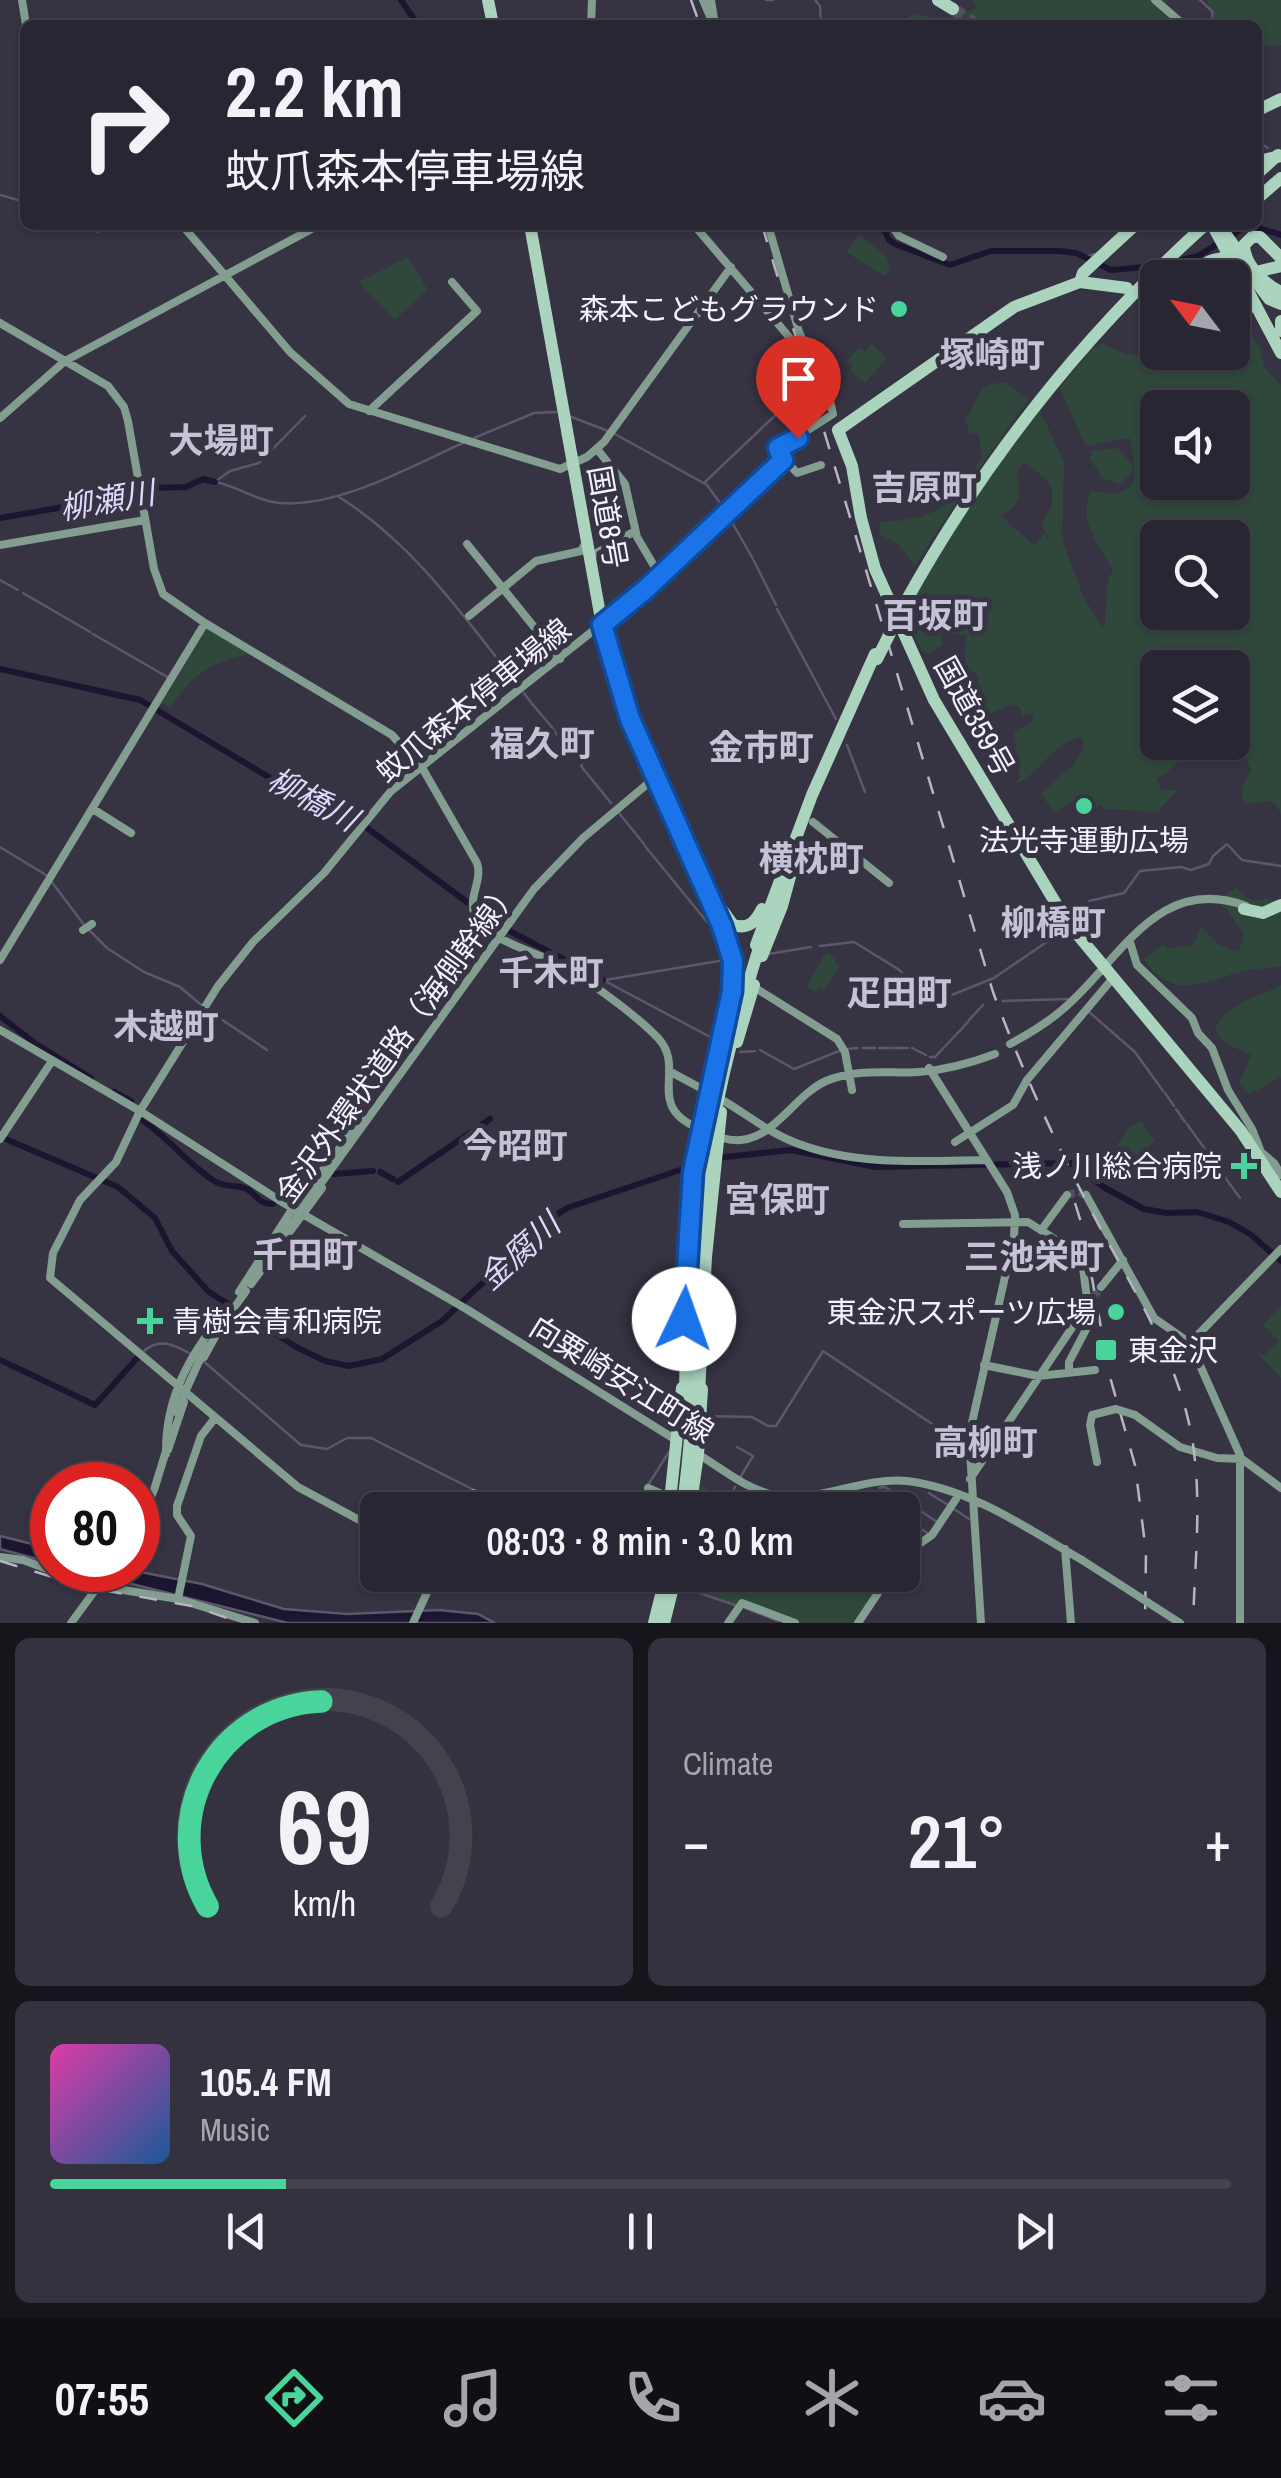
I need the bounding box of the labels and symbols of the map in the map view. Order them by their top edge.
north arrow [1140,260,1250,370]
place label: 森本こどもグラウンド [579,289,879,329]
marker: 森本こどもグラウンド [888,298,910,320]
district label: 塚崎町 [939,331,1045,378]
pin [756,336,841,439]
district label: 大場町 [168,417,274,464]
street label: 国道8号 [579,462,637,572]
district label: 吉原町 [871,464,977,511]
water label: 柳瀬川 [56,470,161,530]
district label: 百坂町 [882,592,988,639]
street label: 蚊爪森本停車場線 [367,609,579,791]
street label: 国道359号 [926,649,1024,783]
district label: 福久町 [489,720,595,767]
district label: 金市町 [708,724,814,771]
water label: 柳橋川 [261,757,368,842]
marker: 法光寺運動広場 [1073,795,1095,817]
place label: 法光寺運動広場 [979,820,1189,860]
district label: 横枕町 [758,835,864,882]
street label: 金沢外環状道路（海側幹線） [266,871,528,1211]
district label: 柳橋町 [1000,899,1106,946]
district label: 千木町 [498,949,604,996]
district label: 疋田町 [846,969,952,1016]
district label: 木越町 [113,1003,219,1050]
district label: 今昭町 [462,1122,568,1169]
place label: 浅ノ川総合病院 [1012,1146,1222,1186]
marker: 浅ノ川総合病院 [1231,1153,1257,1179]
district label: 宮保町 [724,1176,830,1223]
water label: 金腐川 [469,1201,571,1299]
district label: 千田町 [252,1231,358,1278]
district label: 三池栄町 [964,1233,1104,1280]
position arrow [632,1267,736,1371]
place label: 東金沢スポーツ広場 [827,1292,1096,1332]
place label: 青樹会青和病院 [172,1301,382,1341]
marker: 東金沢スポーツ広場 [1105,1301,1127,1323]
street label: 向粟崎安江町線 [522,1306,722,1452]
marker: 青樹会青和病院 [137,1308,163,1334]
place label: 東金沢 [1128,1330,1218,1370]
marker: 東金沢 [1093,1337,1119,1363]
district label: 高柳町 [932,1419,1038,1466]
speed limit sign: 80 [30,1462,160,1592]

